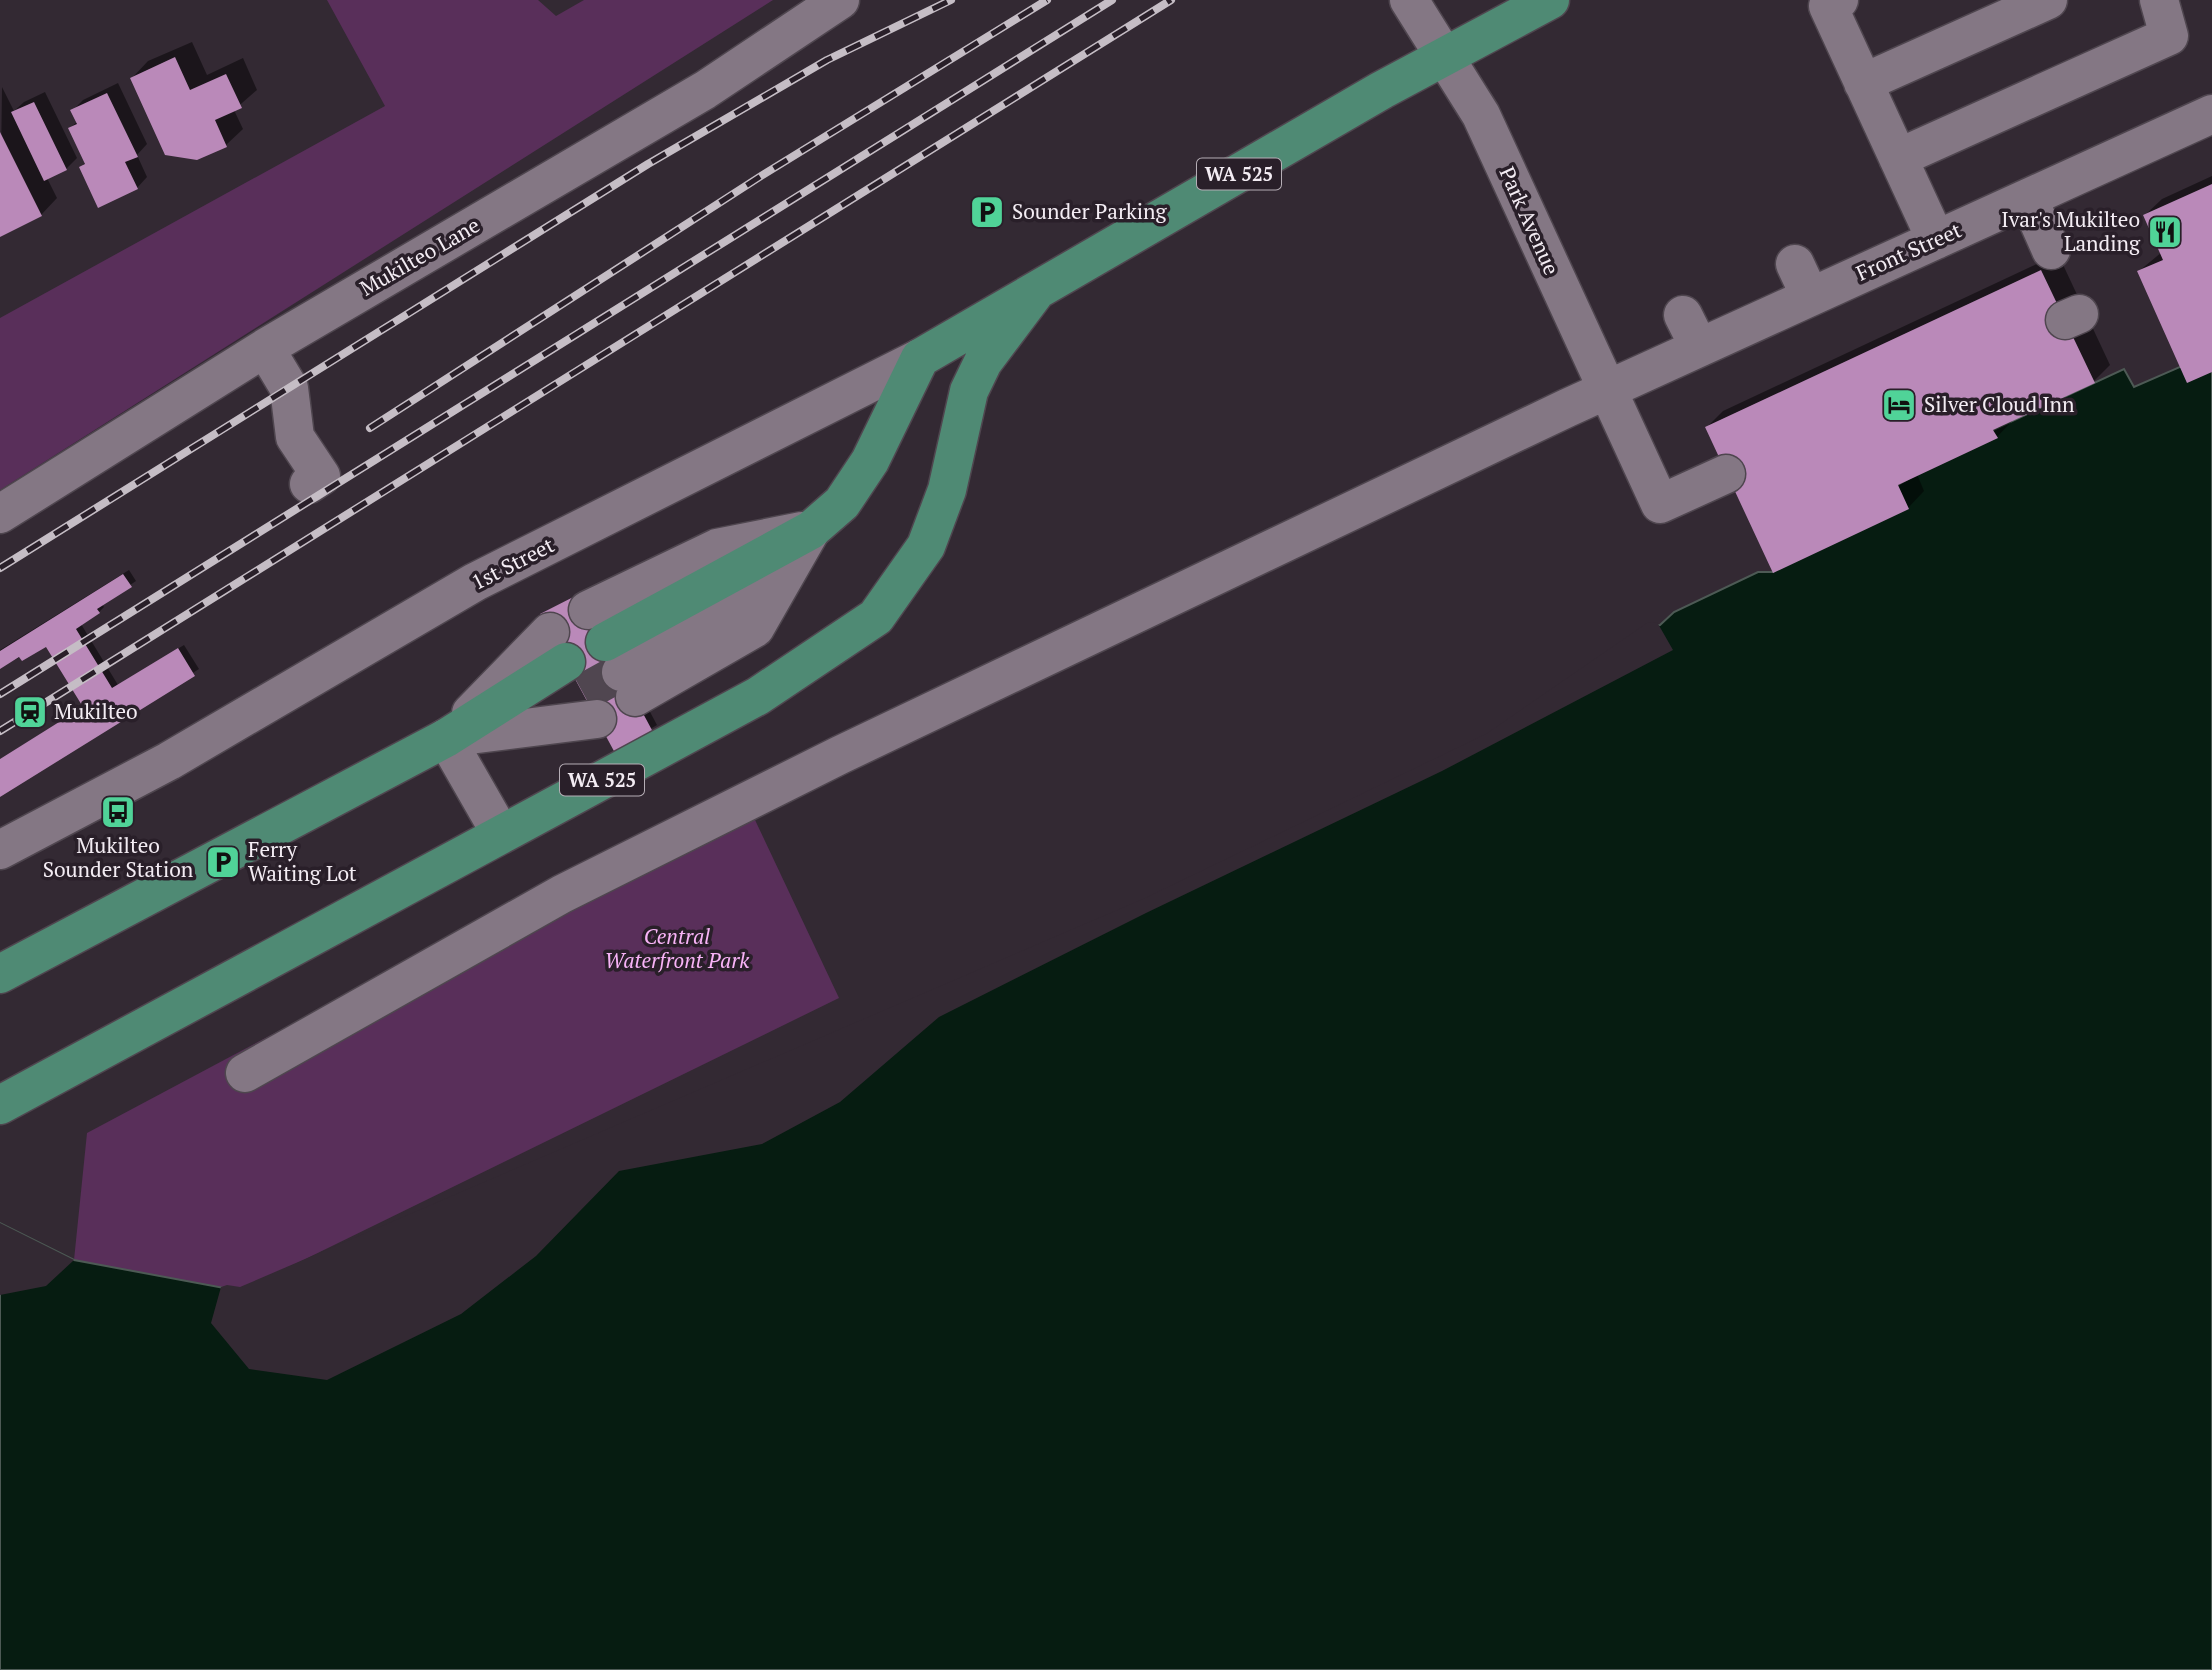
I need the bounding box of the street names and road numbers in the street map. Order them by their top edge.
road number: WA 525 [1197,158,1281,190]
street label: Park Avenue [1494,162,1566,279]
street label: Mukilteo Lane [354,211,485,302]
street label: Front Street [1852,215,1966,287]
street label: 1st Street [466,530,559,596]
road number: WA 525 [560,764,644,796]

